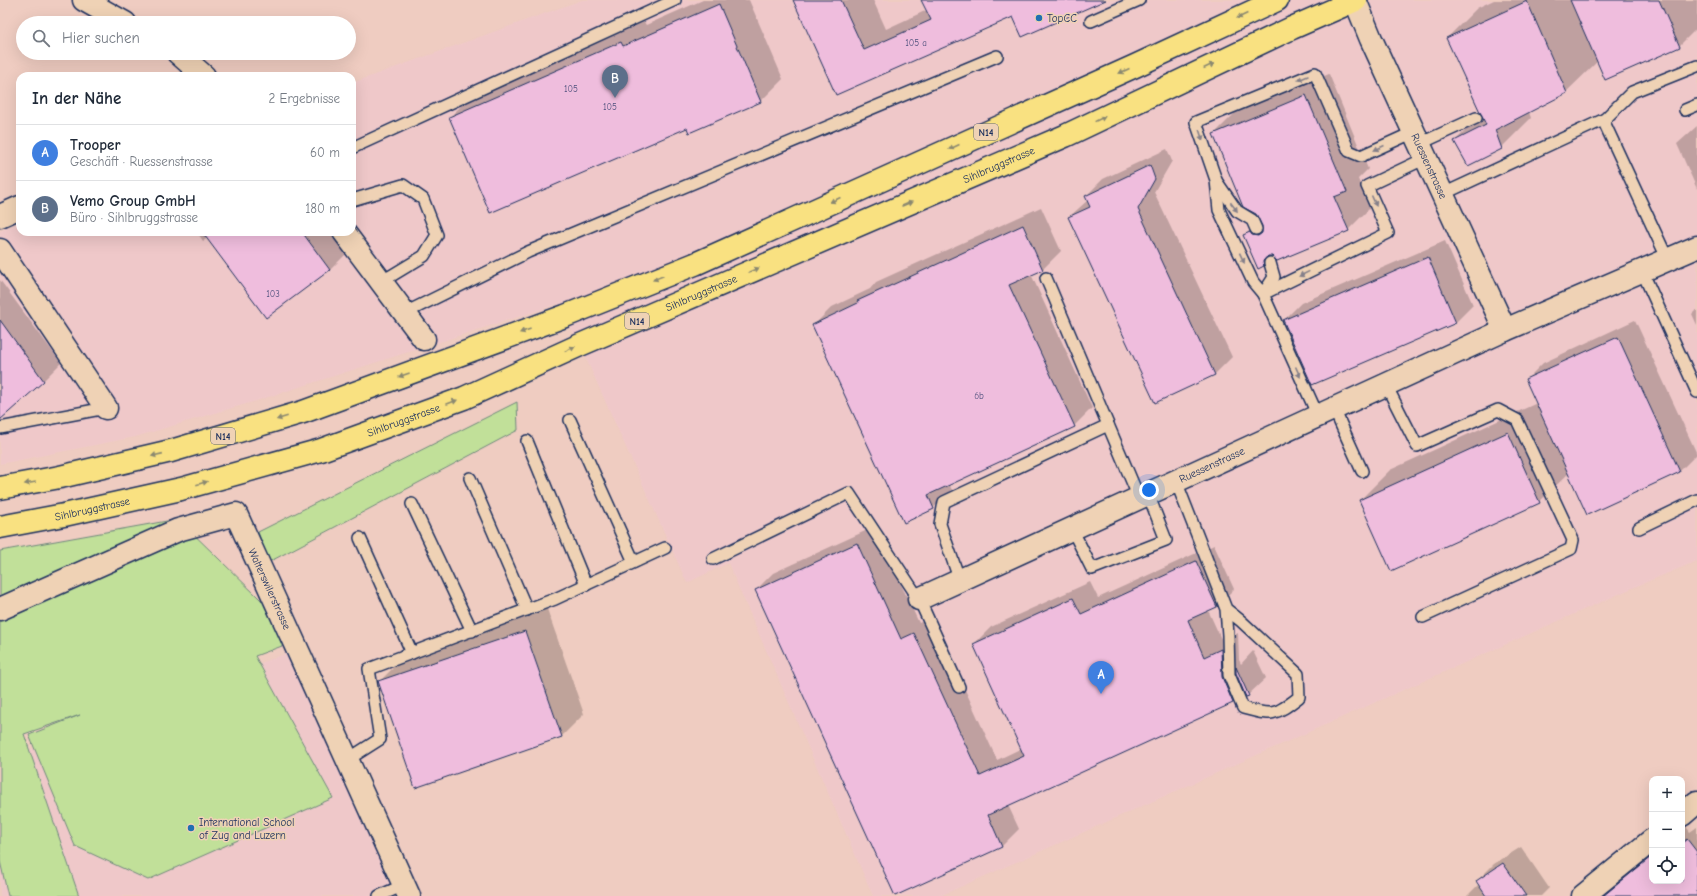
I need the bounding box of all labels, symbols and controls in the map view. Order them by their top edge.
place label: TopCC [1047,12,1077,25]
marker: TopCC [1034,13,1044,23]
one-way arrow [1236,13,1247,19]
search box [16,16,356,60]
icon: search [30,27,52,49]
text: Hier suchen [62,29,140,47]
house number: 105 a [905,38,927,48]
one-way arrow [1204,63,1215,69]
pin: B [602,65,628,98]
one-way arrow [1118,68,1129,74]
one-way arrow [1297,75,1309,81]
house number: 105 [564,84,578,94]
text: In der Nähe [32,89,121,108]
text: 2 Ergebnisse [268,91,340,106]
house number: 105 [603,102,617,112]
one-way arrow [1095,116,1106,122]
road number: N14 [974,124,998,140]
one-way arrow [1198,130,1204,142]
street label: Ruessenstrasse [1408,131,1450,201]
text: Trooper [70,136,120,154]
one-way arrow [948,144,960,150]
street label: Sihlbruggstrasse [961,144,1037,186]
text: A [41,145,49,160]
text: 60 m [310,145,340,160]
one-way arrow [1373,145,1384,151]
text: Geschäft · Ruessenstrasse [70,154,213,169]
text: Vemo Group GmbH [70,192,196,210]
one-way arrow [1371,195,1377,206]
one-way arrow [830,197,841,203]
text: B [41,201,49,216]
text: 180 m [305,201,340,216]
one-way arrow [901,201,913,208]
one-way arrow [1230,201,1239,212]
text: Büro · Sihlbruggstrasse [70,210,198,225]
one-way arrow [1239,252,1245,263]
one-way arrow [748,267,760,273]
one-way arrow [1298,271,1309,277]
street label: Sihlbruggstrasse [664,272,740,314]
one-way arrow [652,276,664,282]
house number: 103 [266,289,280,299]
road number: N14 [625,313,649,329]
one-way arrow [518,329,530,335]
one-way arrow [565,346,577,352]
one-way arrow [1295,366,1301,377]
one-way arrow [398,373,410,379]
house number: 6b [974,391,984,401]
one-way arrow [446,399,458,405]
street label: Sihlbruggstrasse [365,401,442,440]
one-way arrow [275,415,287,421]
road number: N14 [211,428,235,444]
street label: Ruessenstrasse [1177,444,1247,486]
one-way arrow [151,452,163,458]
one-way arrow [24,480,36,486]
one-way arrow [196,480,208,486]
your location [1139,480,1159,500]
street label: Sihlbruggstrasse [54,494,132,524]
street label: Walterswilerstrasse [245,546,294,632]
pin: A [1088,661,1114,694]
map controls [1649,776,1685,884]
button: + [1649,776,1685,812]
button: − [1649,812,1685,848]
place label: International School of Zug and Luzern [199,816,294,842]
marker: International School of Zug and Luzern [186,823,196,833]
button: locate [1649,848,1685,884]

